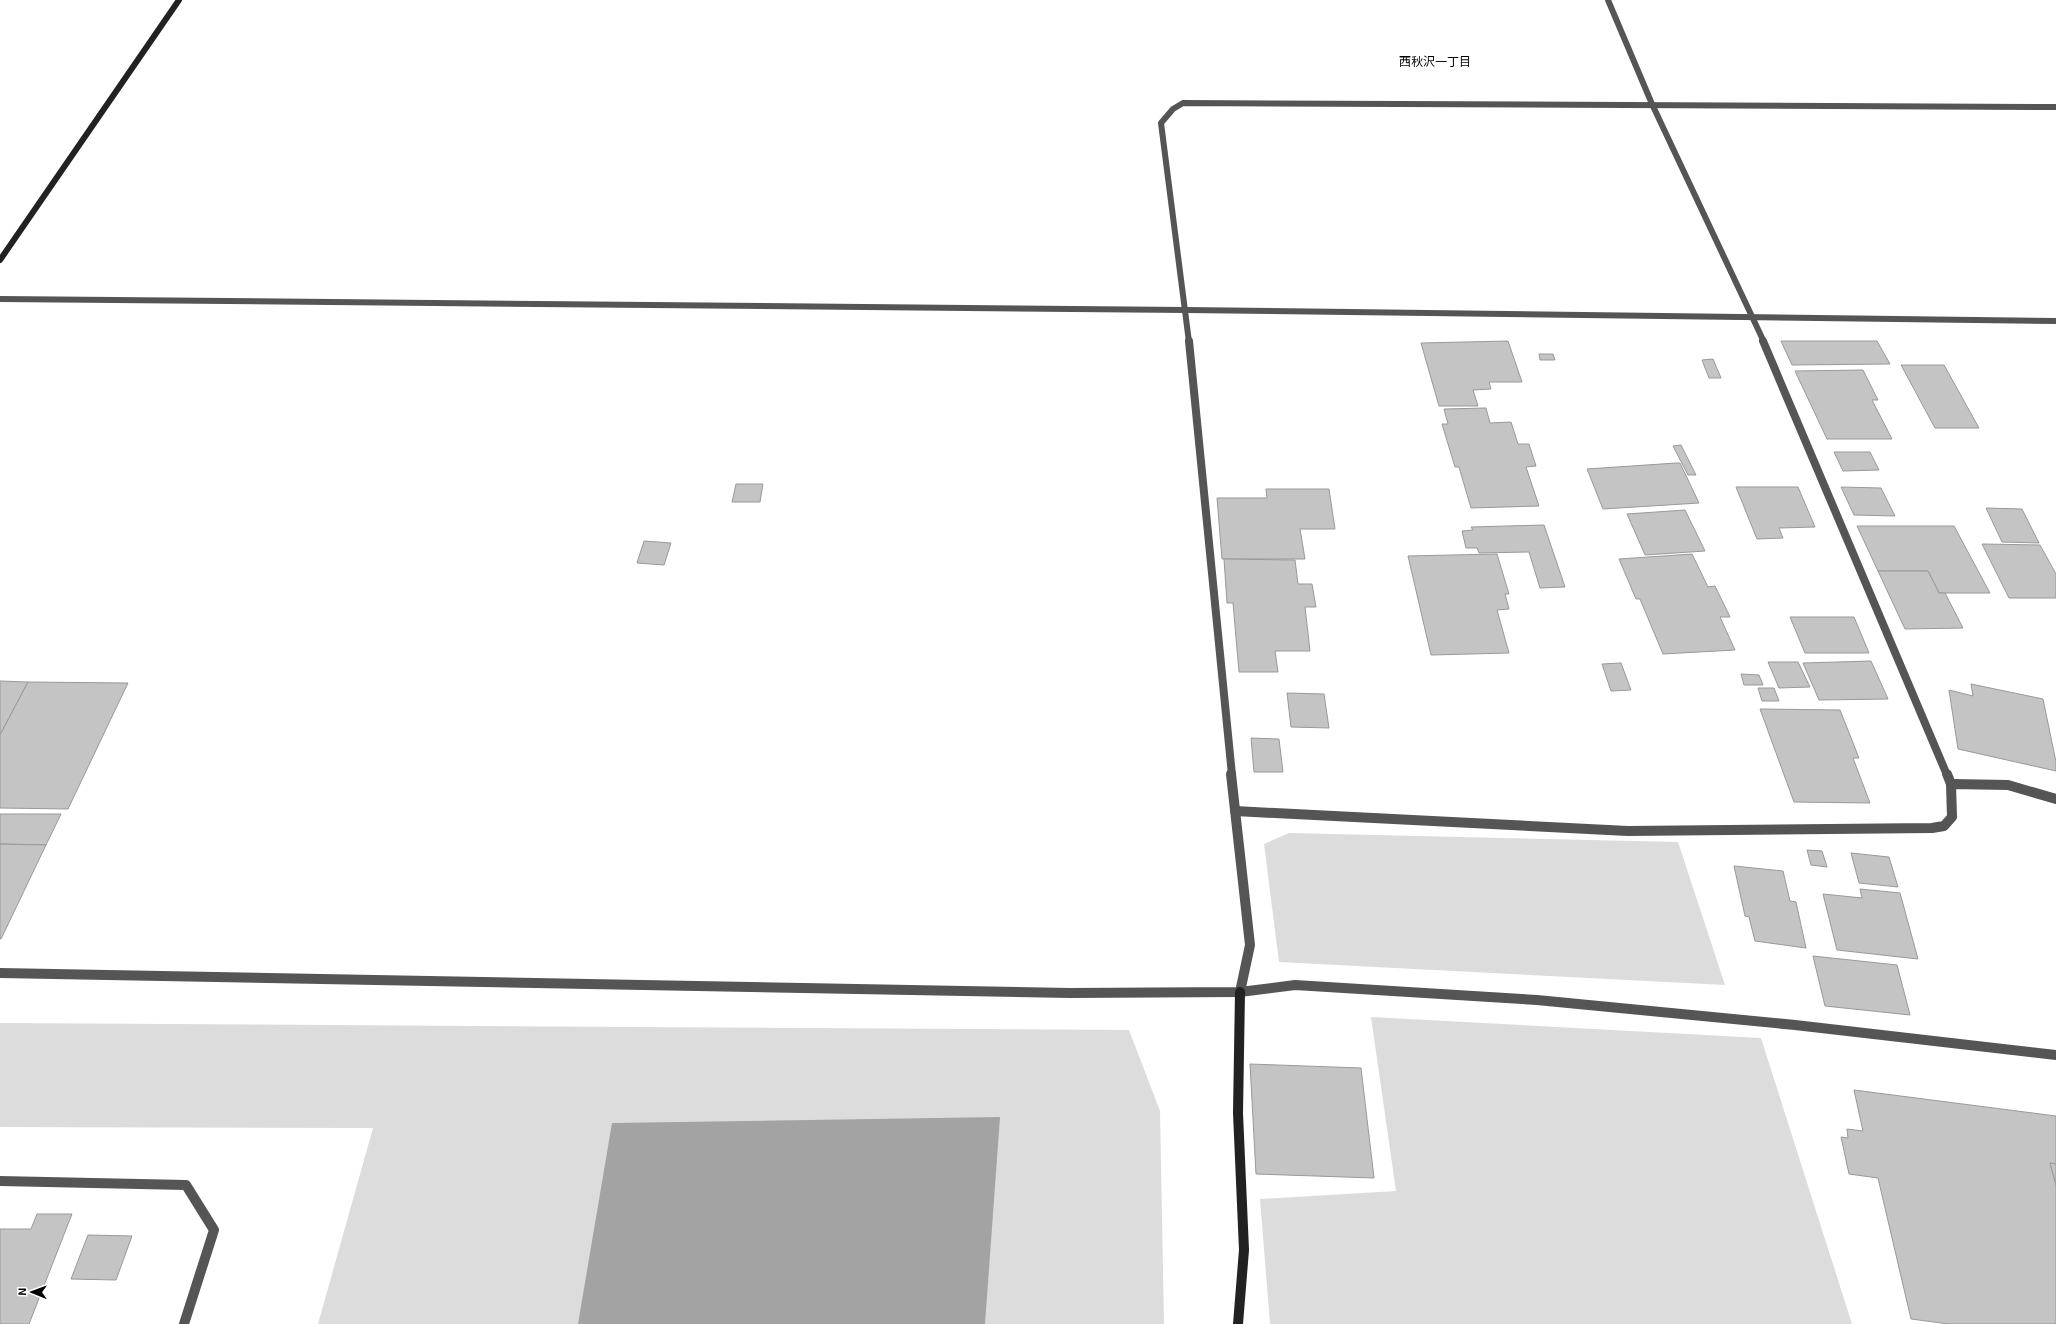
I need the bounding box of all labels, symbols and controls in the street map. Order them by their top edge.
district label: 西秋沢一丁目 [1399,54,1471,68]
north arrow [12,1272,52,1312]
text: N [15,1288,28,1296]

